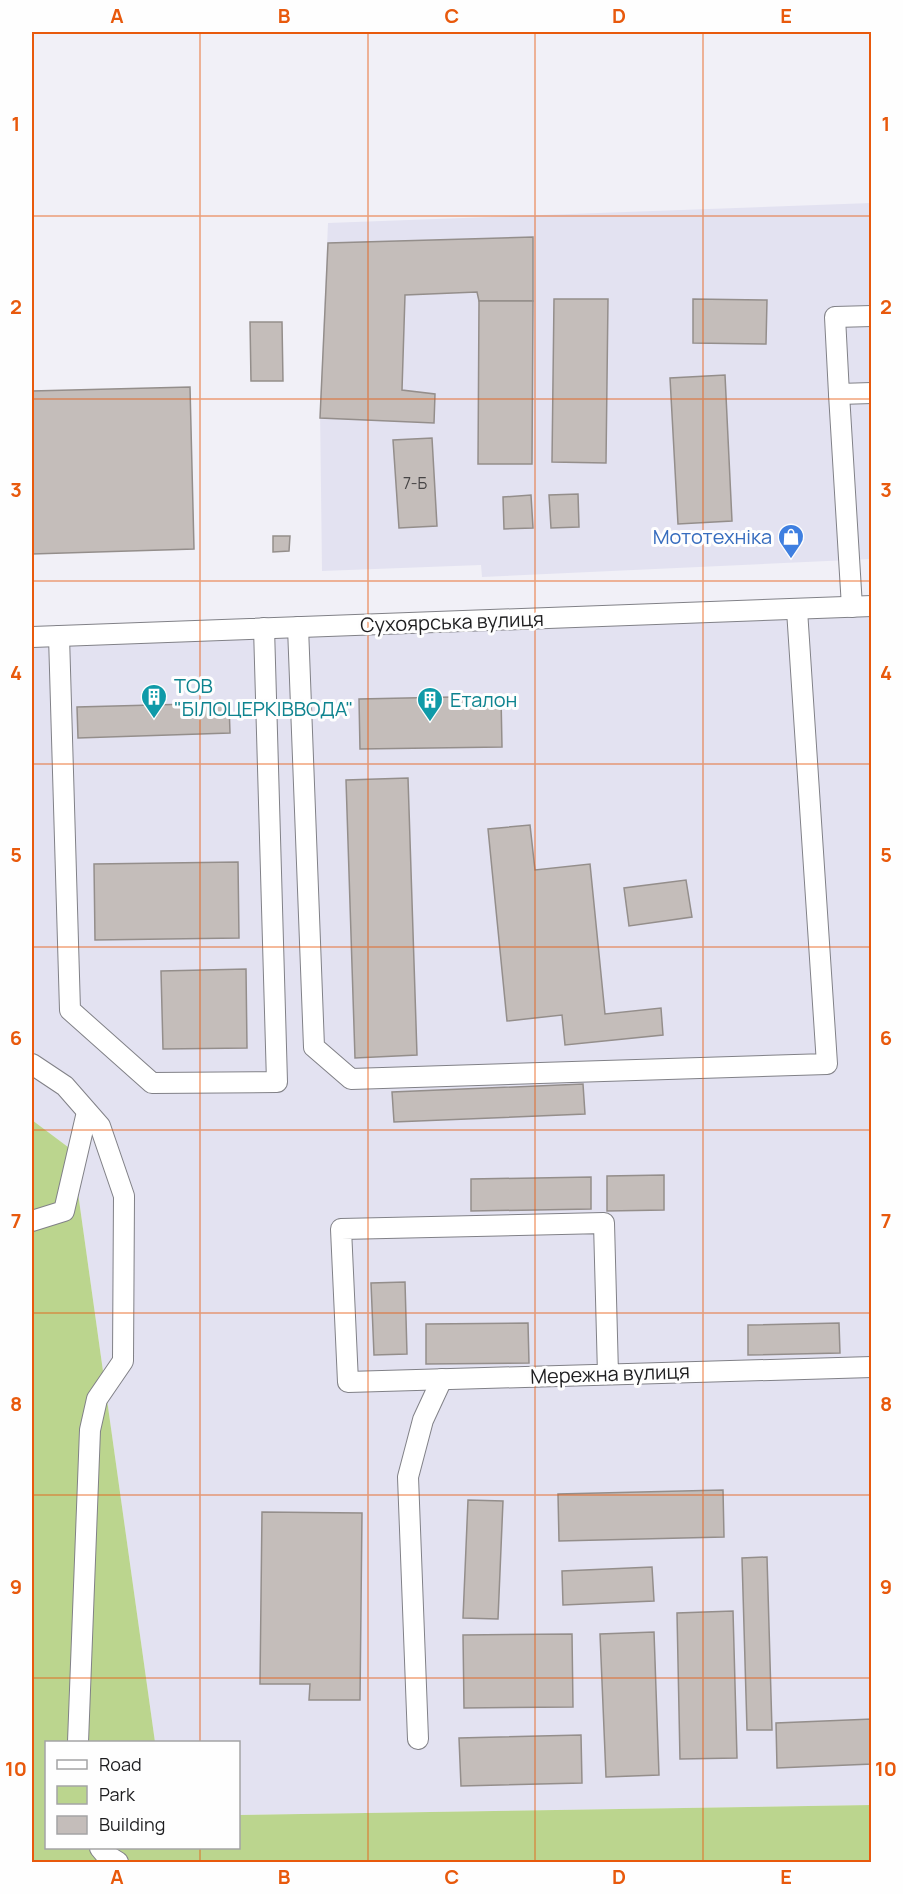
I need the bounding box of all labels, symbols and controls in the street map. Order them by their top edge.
text: A [110,2,124,29]
text: B [278,2,291,29]
text: C [445,2,459,29]
text: D [612,2,626,29]
text: E [780,2,792,29]
text: 1 [12,110,20,137]
text: 1 [882,110,890,137]
text: 2 [10,293,22,320]
text: 2 [880,293,892,320]
house number: 7-Б [403,472,427,494]
text: 3 [10,476,22,503]
text: 3 [880,476,892,503]
shop icon: Мототехніка [776,522,806,560]
place label: Мототехніка [653,523,772,550]
street label: Сухоярська вулиця [360,605,544,638]
text: 4 [10,659,22,686]
text: 4 [880,659,892,686]
place label: ТОВ "БІЛОЦЕРКІВВОДА" [174,672,353,722]
building icon: ТОВ "БІЛОЦЕРКІВВОДА" [139,682,169,720]
building icon: Еталон [415,685,445,723]
place label: Еталон [450,686,517,713]
text: 5 [10,841,22,868]
text: 5 [880,841,892,868]
text: 6 [10,1024,22,1051]
text: 6 [880,1024,892,1051]
text: 7 [11,1207,21,1234]
text: 7 [881,1207,891,1234]
street label: Мережна вулиця [530,1357,690,1390]
text: 8 [10,1390,22,1417]
text: 8 [880,1390,892,1417]
text: 9 [10,1573,22,1600]
text: 9 [880,1573,892,1600]
legend [45,1741,240,1849]
text: Road [99,1752,142,1776]
text: 10 [5,1755,27,1782]
text: 10 [875,1755,897,1782]
text: Park [99,1782,136,1806]
text: Building [99,1812,165,1836]
text: A [110,1863,124,1890]
text: B [278,1863,291,1890]
text: C [445,1863,459,1890]
text: D [612,1863,626,1890]
text: E [780,1863,792,1890]

